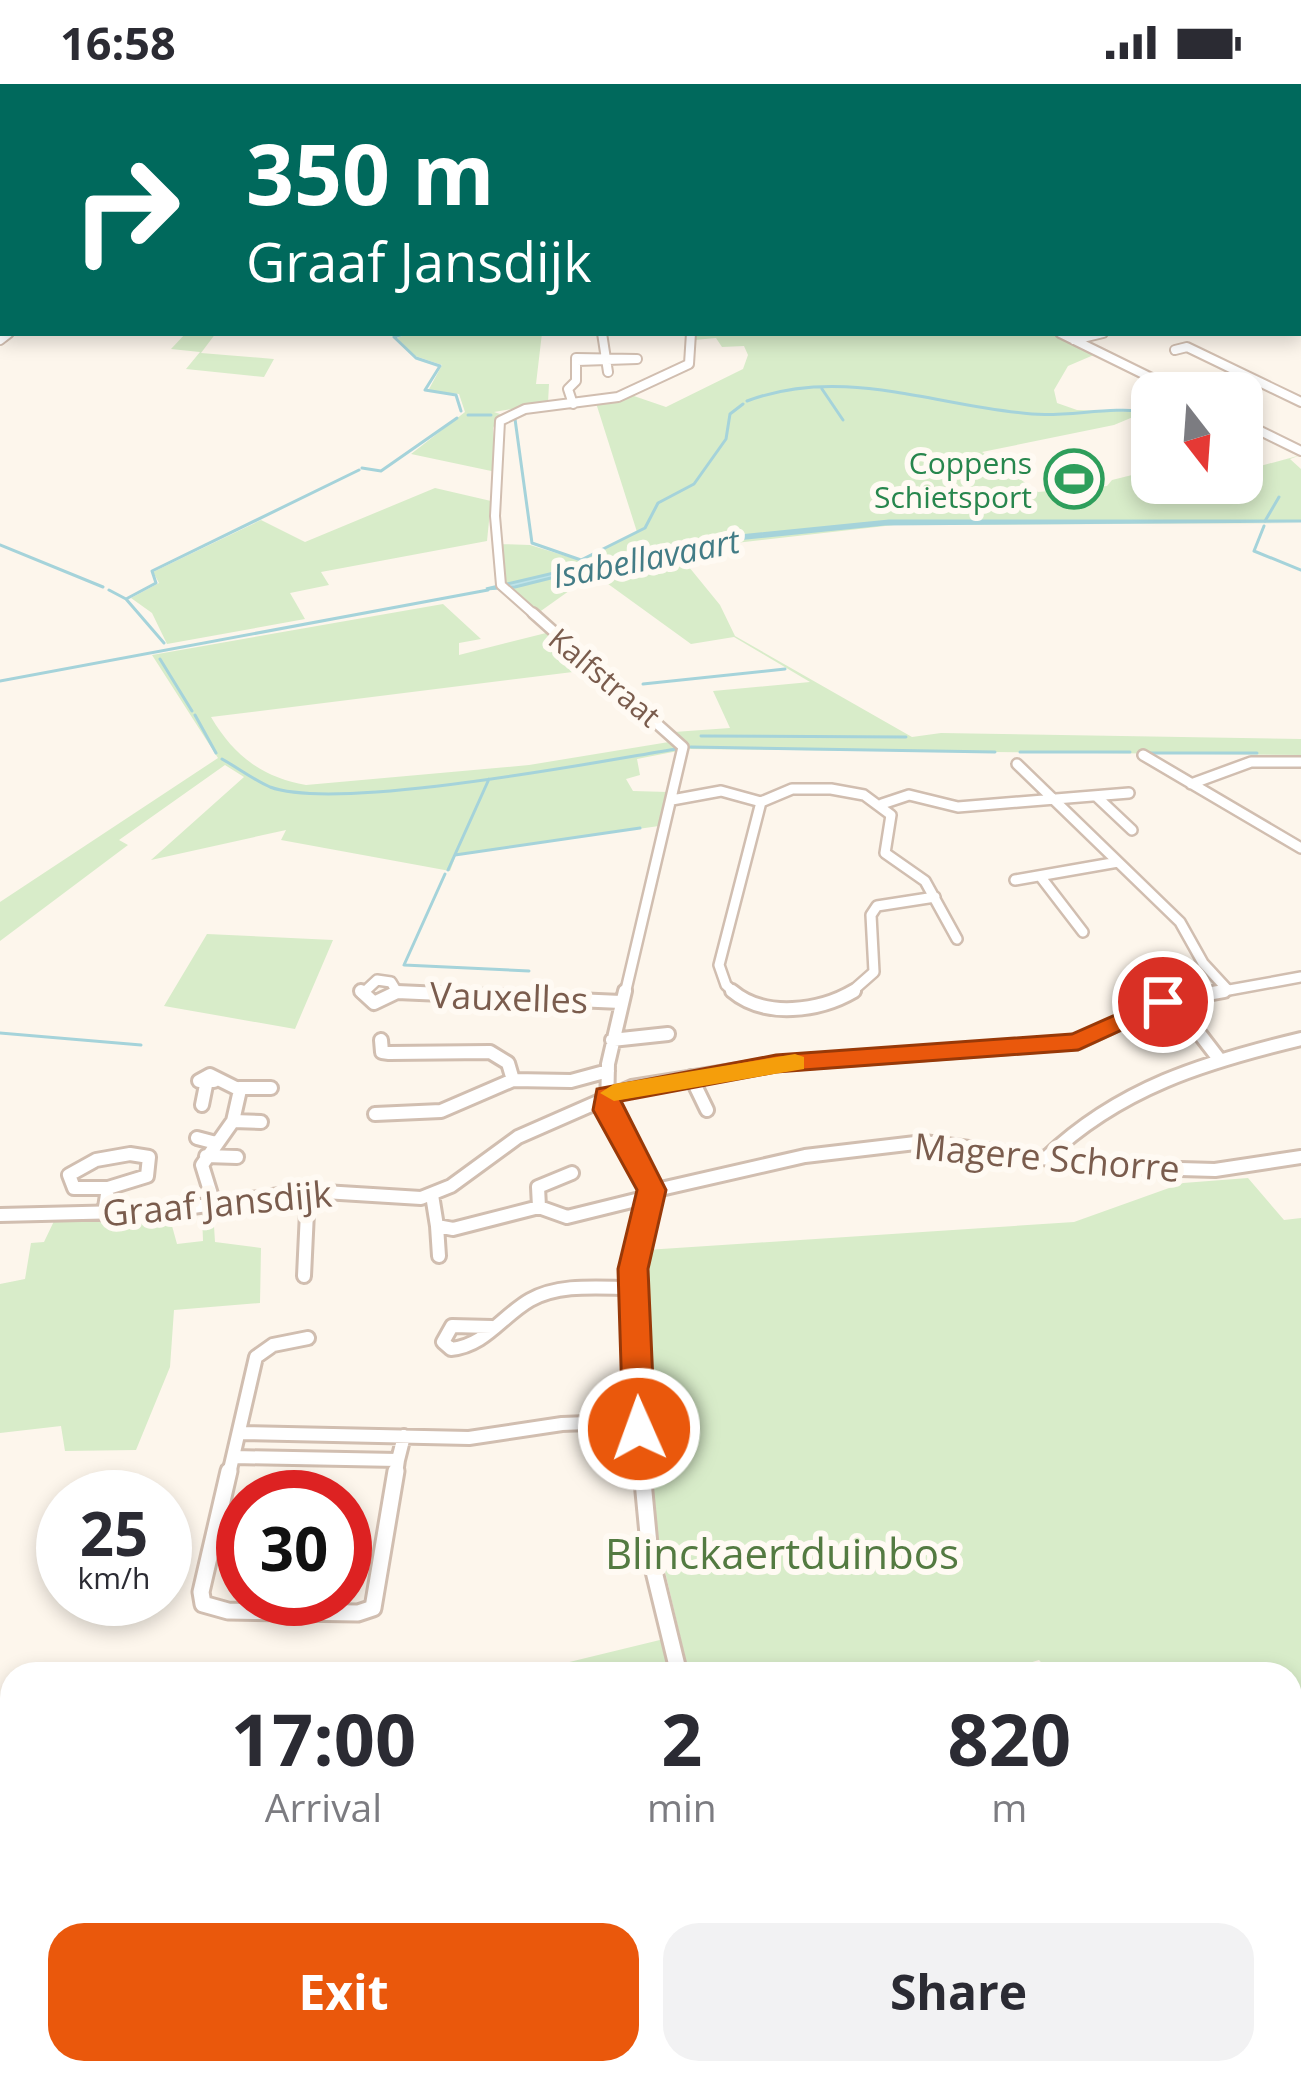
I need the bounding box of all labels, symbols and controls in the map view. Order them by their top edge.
text: 16:58 [60,12,176,73]
text: 350 m [246,115,494,230]
icon: right [48,132,204,288]
text: Graaf Jansdijk [246,224,592,298]
north arrow [1131,372,1263,504]
map controls [1131,372,1263,504]
place label: Coppens Schietsport [874,442,1032,517]
sports icon: Coppens Schietsport [1043,448,1105,510]
water label: Isabellavaart [549,518,744,598]
street label: Kalfstraat [540,618,670,736]
pin [1112,951,1214,1053]
icon: arrive [1130,969,1196,1035]
street label: Vauxelles [429,970,589,1024]
street label: Magere Schorre [912,1121,1182,1193]
street label: Graaf Jansdijk [100,1169,334,1237]
position arrow [576,1366,702,1492]
speed limit sign: 30 [216,1470,372,1626]
text: 25 [80,1492,148,1574]
park label: Blinckaertduinbos [605,1524,959,1581]
text: km/h [78,1557,150,1598]
text: 17:00 [231,1689,416,1787]
text: 2 [661,1689,702,1787]
text: 820 [948,1689,1071,1787]
text: Arrival [265,1780,382,1833]
text: min [647,1780,717,1833]
text: m [991,1780,1027,1833]
button: Exit [48,1923,639,2061]
button: Share [663,1923,1254,2061]

